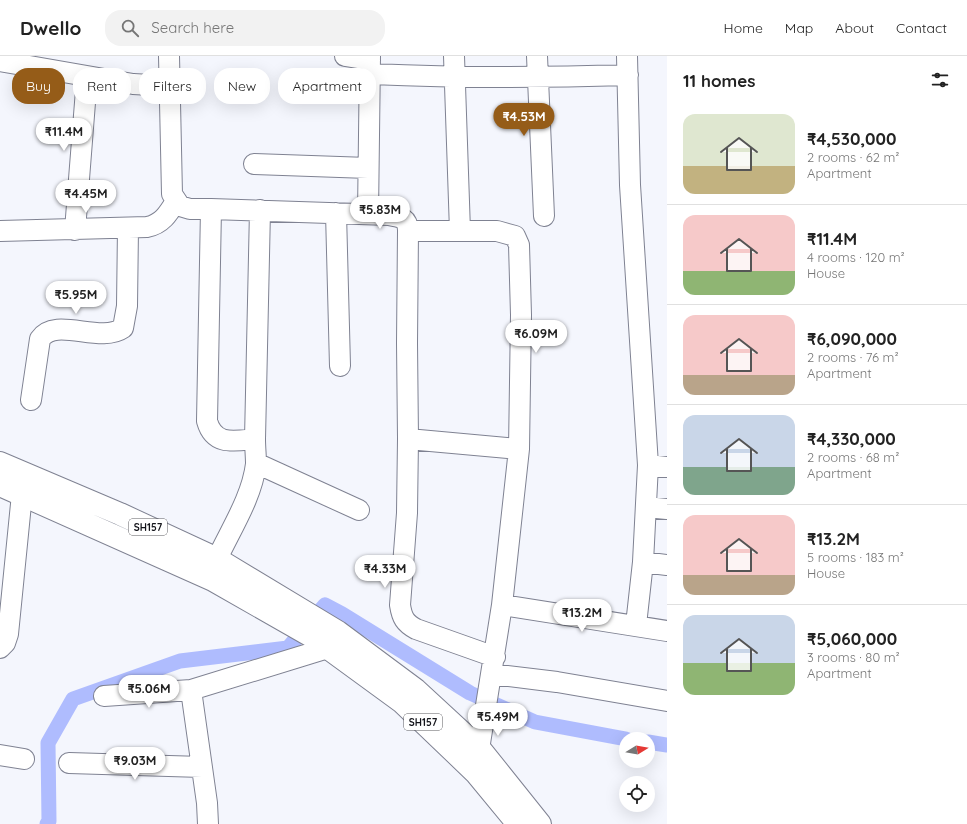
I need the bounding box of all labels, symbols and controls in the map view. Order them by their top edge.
search box [105,10,385,46]
text: Dwello [20,16,81,40]
icon: search [119,17,141,39]
text: Search here [151,18,234,37]
text: Home [724,19,763,37]
text: Map [785,19,813,37]
text: About [835,19,874,37]
text: Contact [896,19,947,37]
chip: Buy [12,68,65,104]
chip: Rent [73,68,131,104]
chip: Filters [139,68,206,104]
chip: New [214,68,270,104]
chip: Apartment [278,68,376,104]
icon: filters [929,69,951,91]
text: 11 homes [683,70,755,91]
pin: ₹4.53M [491,103,557,137]
text: ₹4.53M [502,108,546,124]
pin: ₹11.4M [31,118,97,152]
text: ₹11.4M [45,123,83,139]
text: ₹4,530,000 [807,128,896,149]
icon: home [715,130,763,178]
text: 2 rooms · 62 m² [807,149,899,165]
text: Apartment [807,165,872,181]
pin: ₹4.45M [53,180,119,214]
text: ₹4.45M [64,185,108,201]
pin: ₹5.83M [347,196,413,230]
text: ₹5.83M [359,201,401,217]
text: ₹11.4M [807,228,857,249]
icon: home [715,231,763,279]
text: 4 rooms · 120 m² [807,249,905,265]
text: House [807,265,845,281]
pin: ₹5.95M [43,281,109,315]
text: ₹5.95M [55,286,97,302]
pin: ₹6.09M [503,320,569,354]
text: ₹6.09M [514,325,558,341]
text: ₹6,090,000 [807,328,897,349]
icon: home [715,331,763,379]
text: 2 rooms · 76 m² [807,349,899,365]
text: Apartment [807,365,872,381]
text: ₹4,330,000 [807,428,896,449]
icon: home [715,431,763,479]
text: 2 rooms · 68 m² [807,449,899,465]
text: Apartment [807,465,872,481]
road number: SH157 [129,519,167,535]
text: ₹13.2M [807,528,860,549]
icon: home [715,531,763,579]
text: 5 rooms · 183 m² [807,549,904,565]
pin: ₹4.33M [352,555,418,589]
text: ₹4.33M [364,560,406,576]
text: House [807,565,845,581]
pin: ₹13.2M [549,599,615,633]
text: ₹13.2M [562,604,602,620]
text: ₹5,060,000 [807,628,897,649]
icon: home [715,631,763,679]
text: 3 rooms · 80 m² [807,649,900,665]
text: Apartment [807,665,872,681]
pin: ₹5.06M [116,675,182,709]
text: ₹5.06M [127,680,171,696]
pin: ₹5.49M [465,703,531,737]
text: ₹5.49M [477,708,519,724]
road number: SH157 [404,714,442,730]
north arrow [619,732,655,768]
map controls [619,732,655,812]
pin: ₹9.03M [102,747,168,781]
text: ₹9.03M [114,752,156,768]
button: locate [619,776,655,812]

